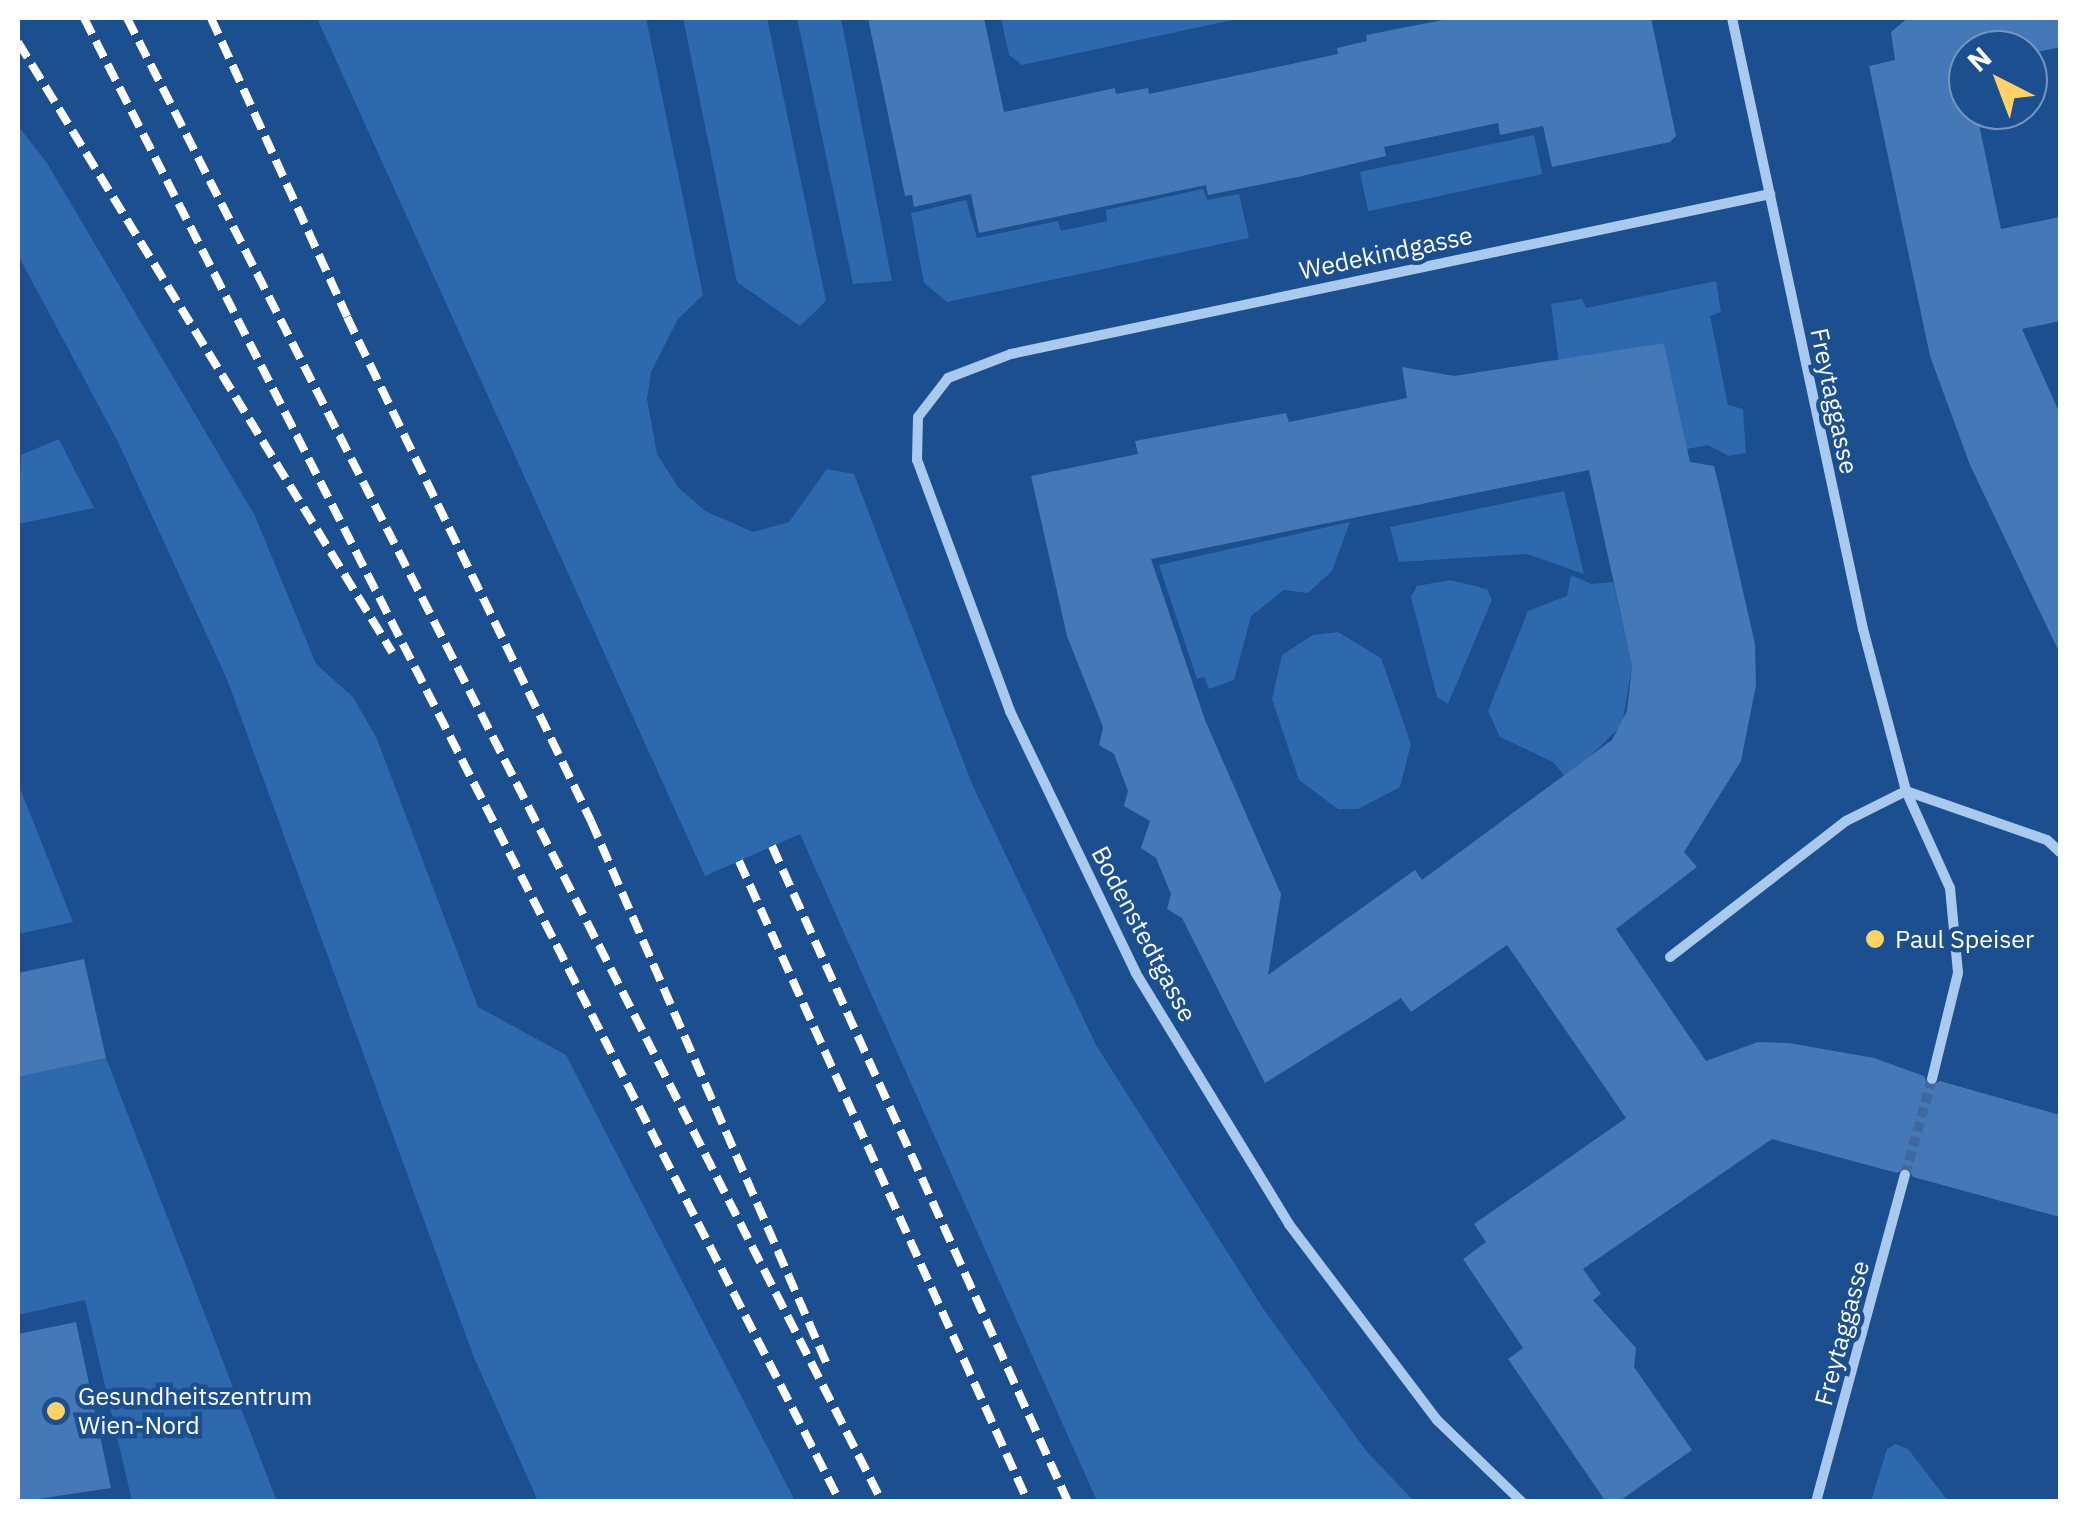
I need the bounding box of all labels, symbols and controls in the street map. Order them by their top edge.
north arrow [1948,30,2048,130]
text: N [1959,38,1999,79]
street label: Wedekindgasse [1297,220,1475,286]
street label: Freytaggasse [1804,325,1864,477]
street label: Bodenstedtgasse [1085,841,1203,1027]
place label: Paul Speiser [1895,924,2034,954]
marker: Paul Speiser [1864,928,1886,950]
street label: Freytaggasse [1808,1257,1876,1409]
place label: Gesundheitszentrum Wien-Nord [78,1382,312,1441]
marker: Gesundheitszentrum Wien-Nord [43,1398,69,1424]

